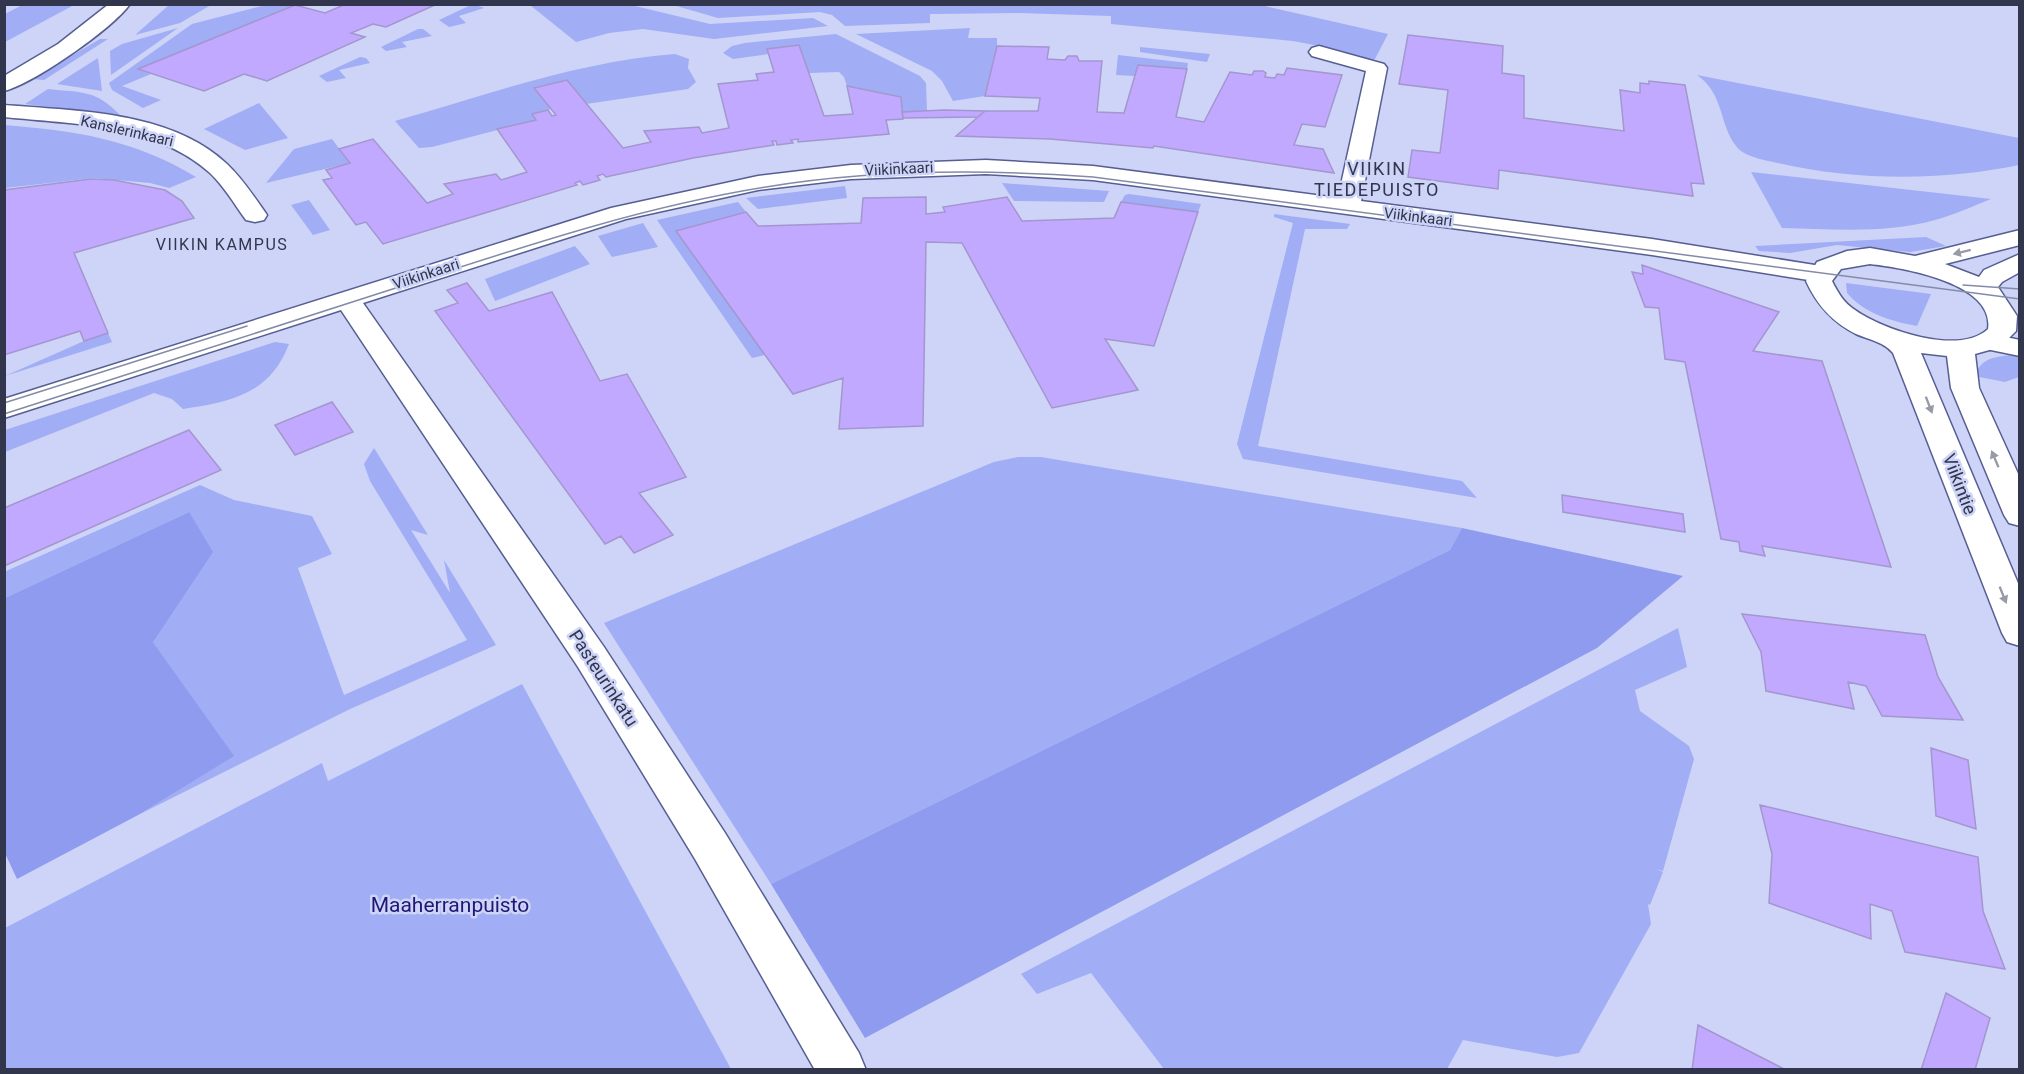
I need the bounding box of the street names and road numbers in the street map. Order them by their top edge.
street label: Kanslerinkaari [79,112,175,150]
street label: Viikinkaari [864,158,934,180]
street label: Viikinkaari [1383,204,1453,230]
street label: Viikinkaari [390,255,462,293]
street label: Viikintie [1939,451,1981,517]
street label: Pasteurinkatu [565,626,643,730]

